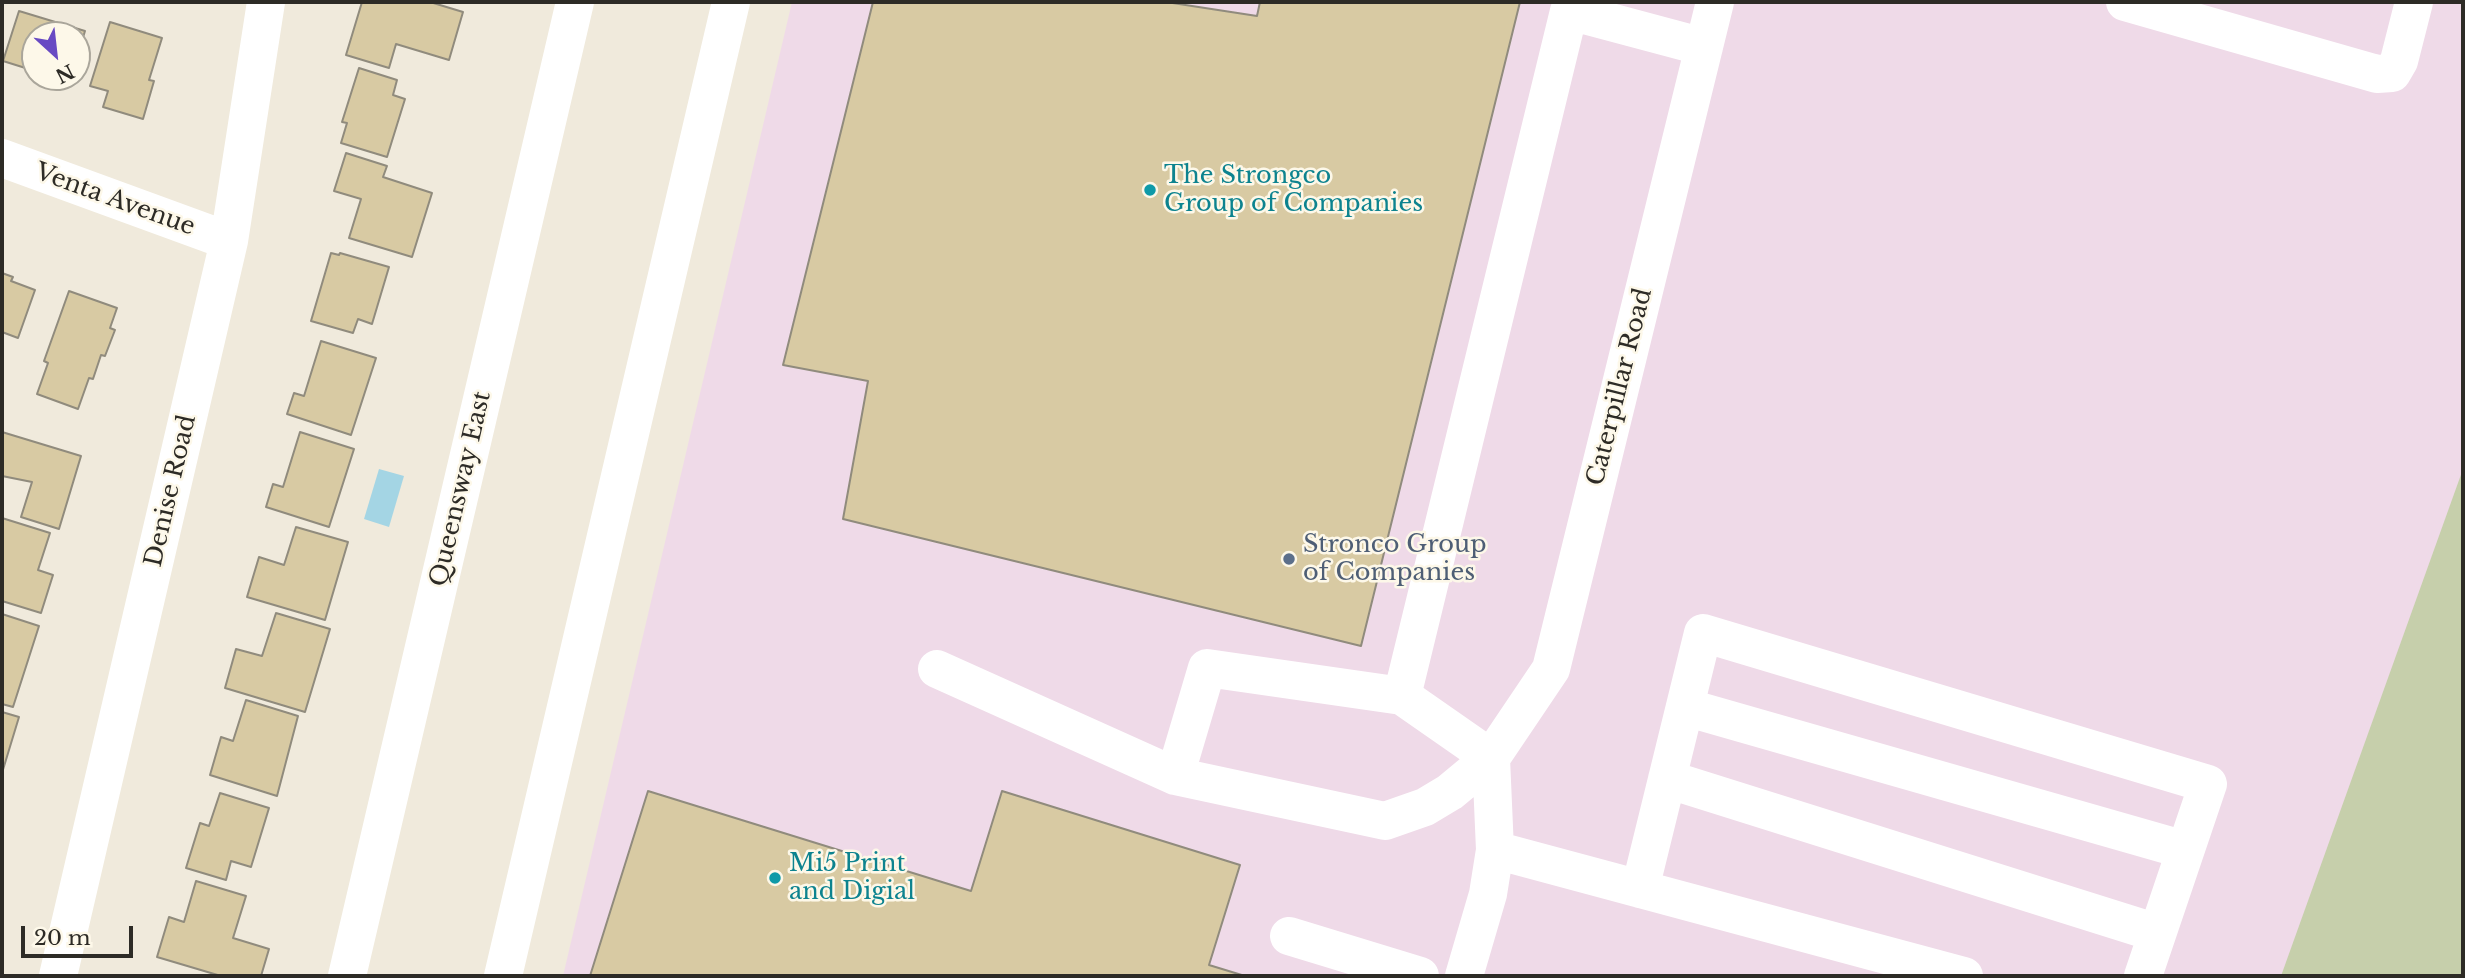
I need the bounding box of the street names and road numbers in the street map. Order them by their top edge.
street label: Venta Avenue [31,158,199,242]
street label: Caterpillar Road [1582,285,1658,489]
street label: Queensway East [425,389,497,589]
street label: Denise Road [140,412,202,570]

